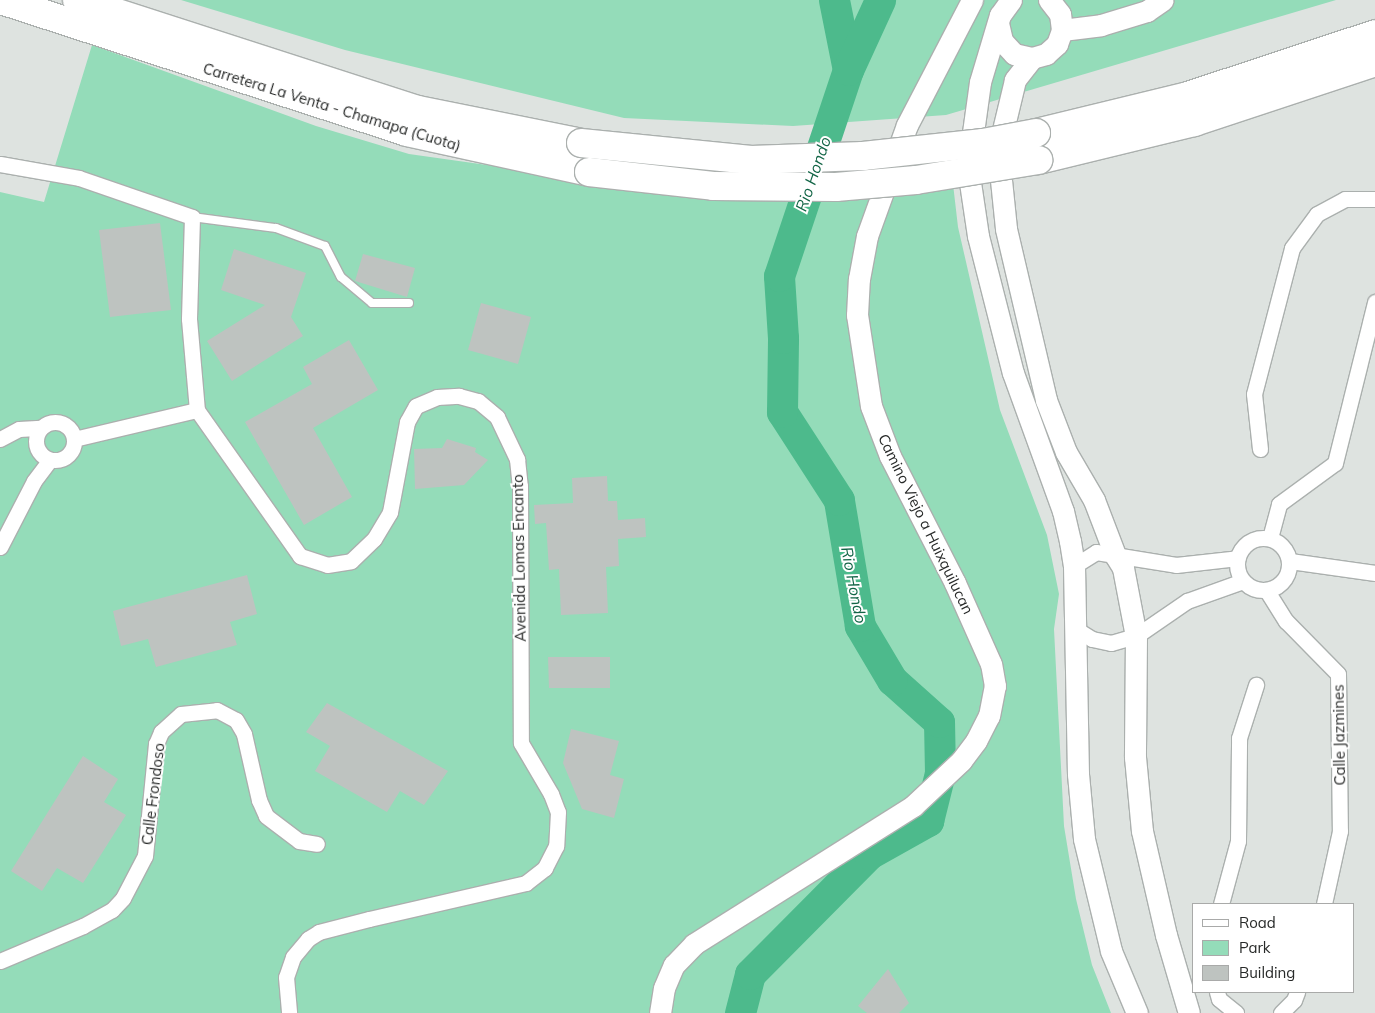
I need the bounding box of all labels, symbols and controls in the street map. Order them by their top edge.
street label: Carretera La Venta - Chamapa (Cuota) [201,59,463,155]
water label: Rio Hondo [791,134,835,214]
street label: Camino Viejo a Huixquilucan [874,431,978,617]
street label: Avenida Lomas Encanto [509,474,529,642]
water label: Rio Hondo [837,545,871,625]
street label: Calle Jazmines [1329,684,1349,786]
street label: Calle Frondoso [138,742,168,846]
legend [1192,903,1355,993]
text: Road [1239,913,1276,932]
text: Park [1239,938,1271,957]
text: Building [1239,963,1295,982]

